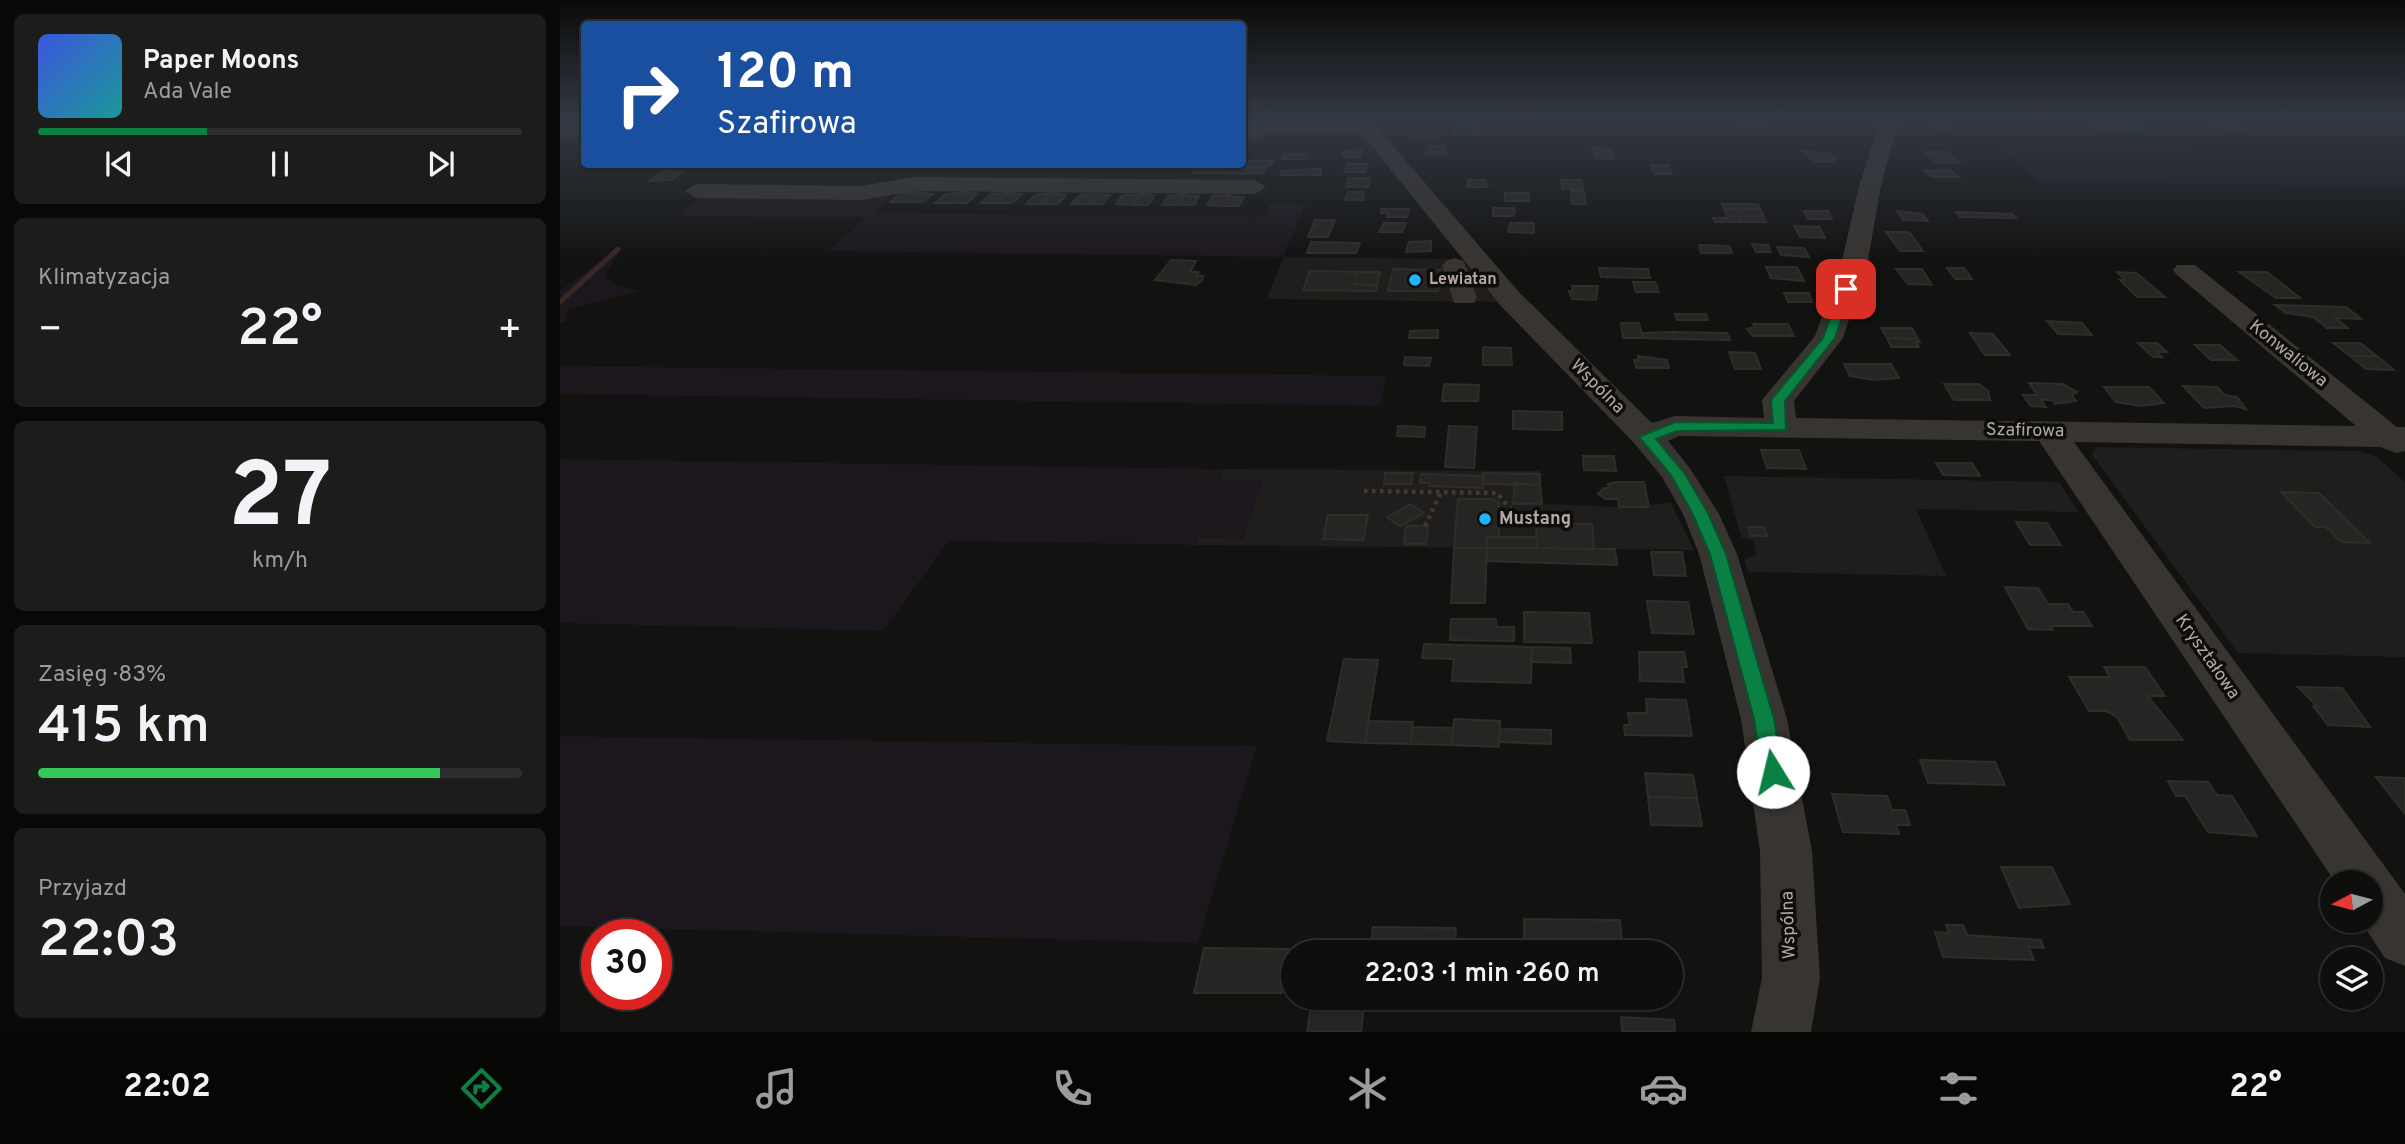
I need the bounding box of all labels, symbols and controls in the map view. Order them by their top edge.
text: 120 m [717,44,854,106]
text: Paper Moons [143,45,299,78]
icon: right [602,49,693,140]
text: Ada Vale [143,78,232,107]
text: Szafirowa [717,105,857,145]
icon: previous [100,145,138,183]
icon: pause [261,145,299,183]
icon: next [422,145,460,183]
pin [1816,259,1876,319]
text: Klimatyzacja [38,264,170,293]
place label: Lewiatan [1429,270,1497,290]
icon: arrive [1827,270,1865,308]
marker: Lewiatan [1407,272,1423,288]
text: 22° [237,298,323,364]
text: − [38,307,63,356]
text: + [497,307,522,356]
street label: Konwaliowa [2244,315,2332,393]
street label: Wspólna [1565,355,1629,419]
street label: Szafirowa [1986,419,2064,443]
text: 27 [228,444,332,559]
place label: Mustang [1499,508,1571,531]
marker: Mustang [1477,511,1493,527]
text: km/h [252,547,308,576]
street label: Kryształowa [2169,610,2245,704]
text: Zasięg · 83% [38,661,166,690]
text: 415 km [38,695,210,761]
position arrow [1736,735,1810,809]
north arrow [2320,870,2384,933]
map controls [2320,870,2383,1010]
text: Przyjazd [38,875,127,904]
street label: Wspólna [1776,891,1802,959]
text: 22:03 [38,909,179,975]
speed limit sign: 30 [581,919,672,1010]
button: layers [2320,947,2383,1010]
text: 22:03 · 1 min · 260 m [1365,958,1599,991]
icon: directions [457,1064,506,1113]
icon: music [752,1064,801,1113]
icon: phone [1048,1064,1097,1113]
icon: climate [1343,1064,1392,1113]
icon: car [1639,1064,1688,1113]
icon: filters [1934,1064,1983,1113]
text: 22:02 [123,1068,211,1108]
text: 22° [2229,1068,2282,1108]

